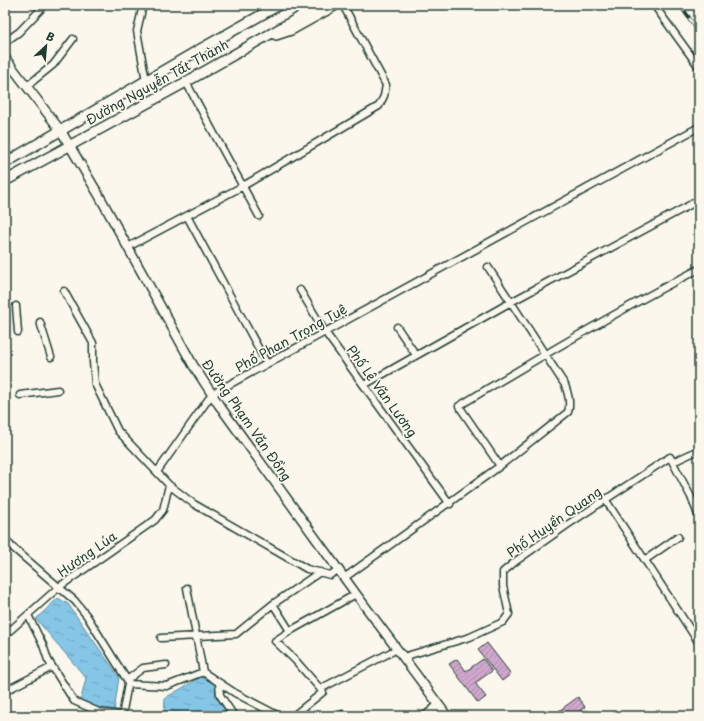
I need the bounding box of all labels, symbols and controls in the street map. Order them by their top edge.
north arrow [26,26,66,66]
text: B [43,27,58,46]
street label: Đường Nguyễn Tất Thành [82,34,232,129]
street label: Phố Phan Trọng Tuệ [231,299,350,376]
street label: Phố Lê Văn Lương [343,341,422,441]
street label: Đường Phạm Văn Đồng [198,355,297,485]
street label: Phố Huyền Quang [502,482,605,561]
street label: Hương Lúa [53,526,121,581]

